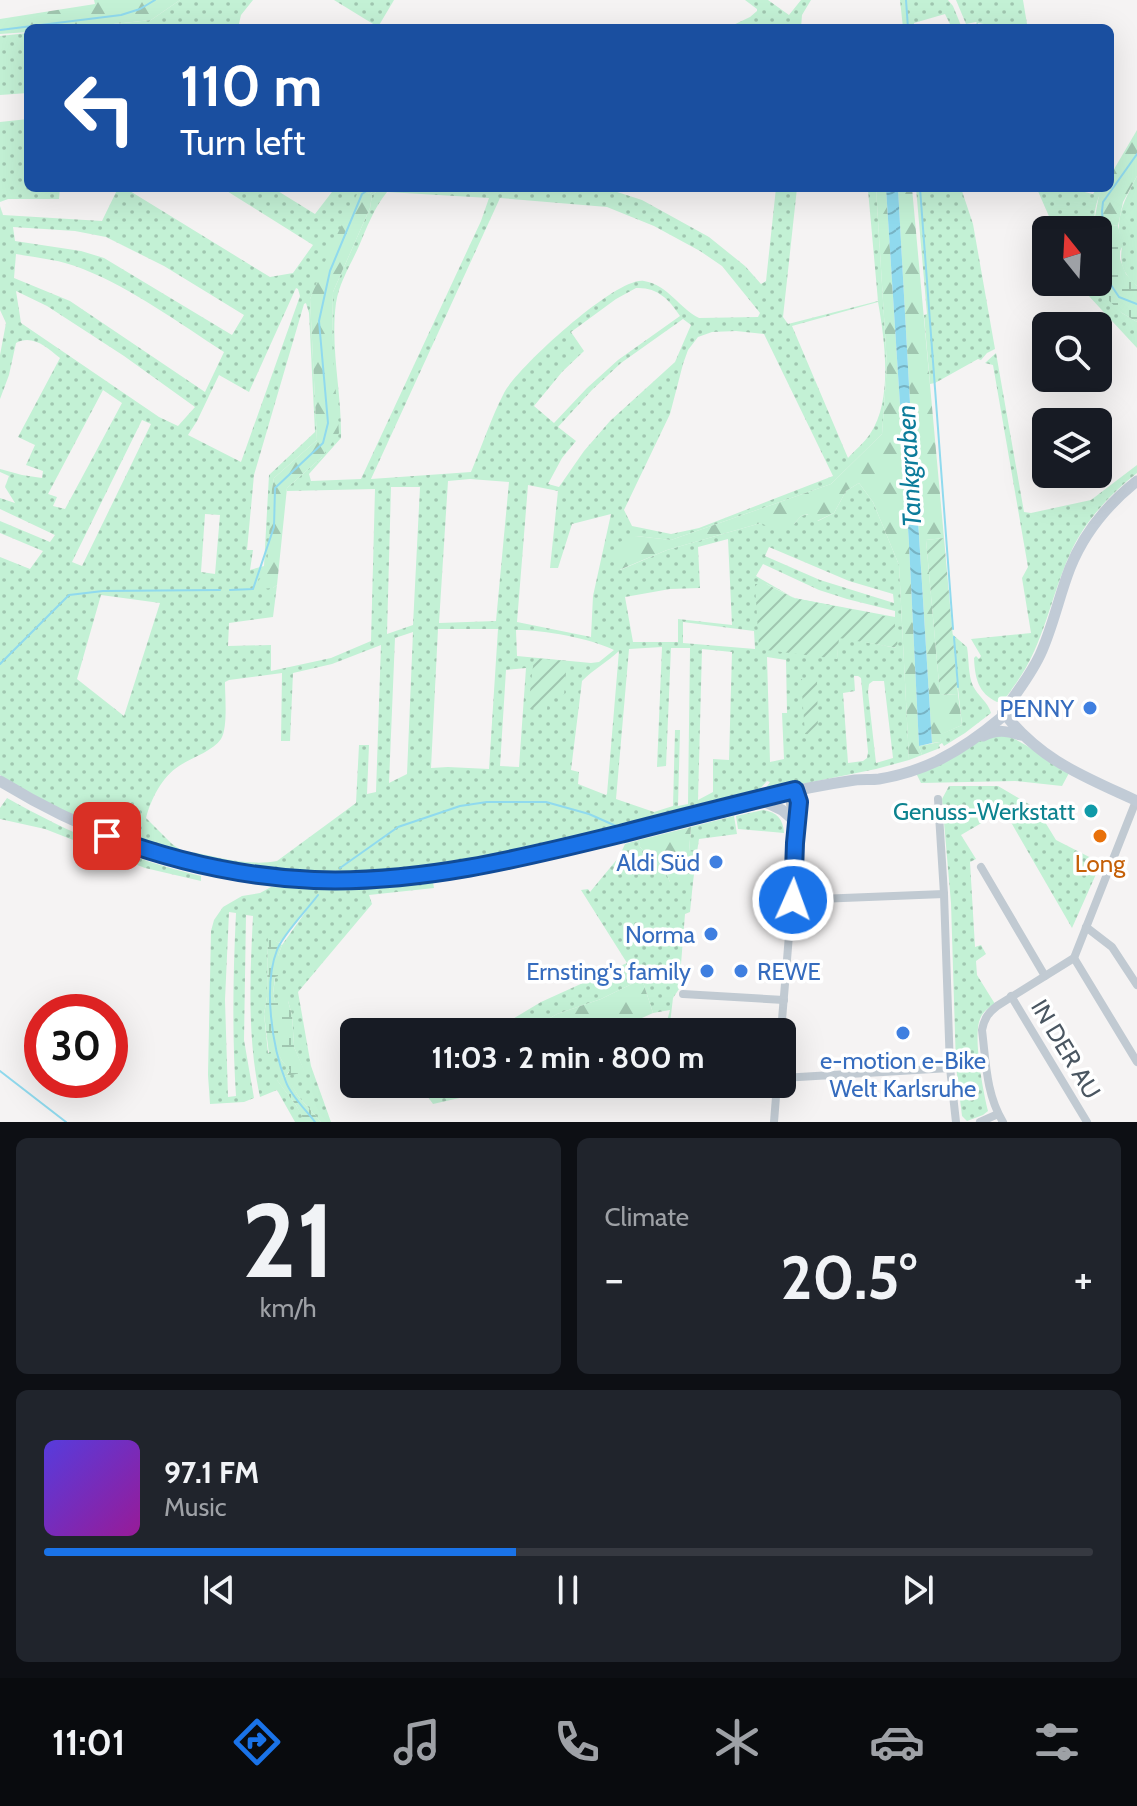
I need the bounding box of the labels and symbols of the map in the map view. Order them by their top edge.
north arrow [1032,216,1112,296]
water label: Tankgraben [890,404,928,528]
place label: PENNY [1000,694,1074,723]
marker: PENNY [1081,699,1099,717]
place label: Genuss-Werkstatt [893,797,1075,826]
pin [73,802,141,870]
marker: Genuss-Werkstatt [1082,802,1100,820]
marker: Long [1091,827,1109,845]
place label: Aldi Süd [616,848,700,877]
place label: Long [1075,849,1126,878]
marker: Aldi Süd [707,853,725,871]
position arrow [751,858,835,942]
place label: Norma [625,920,695,949]
marker: Norma [702,925,720,943]
place label: Ernsting's family [526,957,691,986]
place label: REWE [757,957,821,986]
marker: Ernsting's family [698,962,716,980]
marker: REWE [732,962,750,980]
speed limit sign: 30 [24,994,128,1098]
street label: IN DER AU [1025,994,1107,1104]
marker: e-motion e-Bike Welt Karlsruhe [894,1024,912,1042]
place label: e-motion e-Bike Welt Karlsruhe [820,1046,986,1103]

